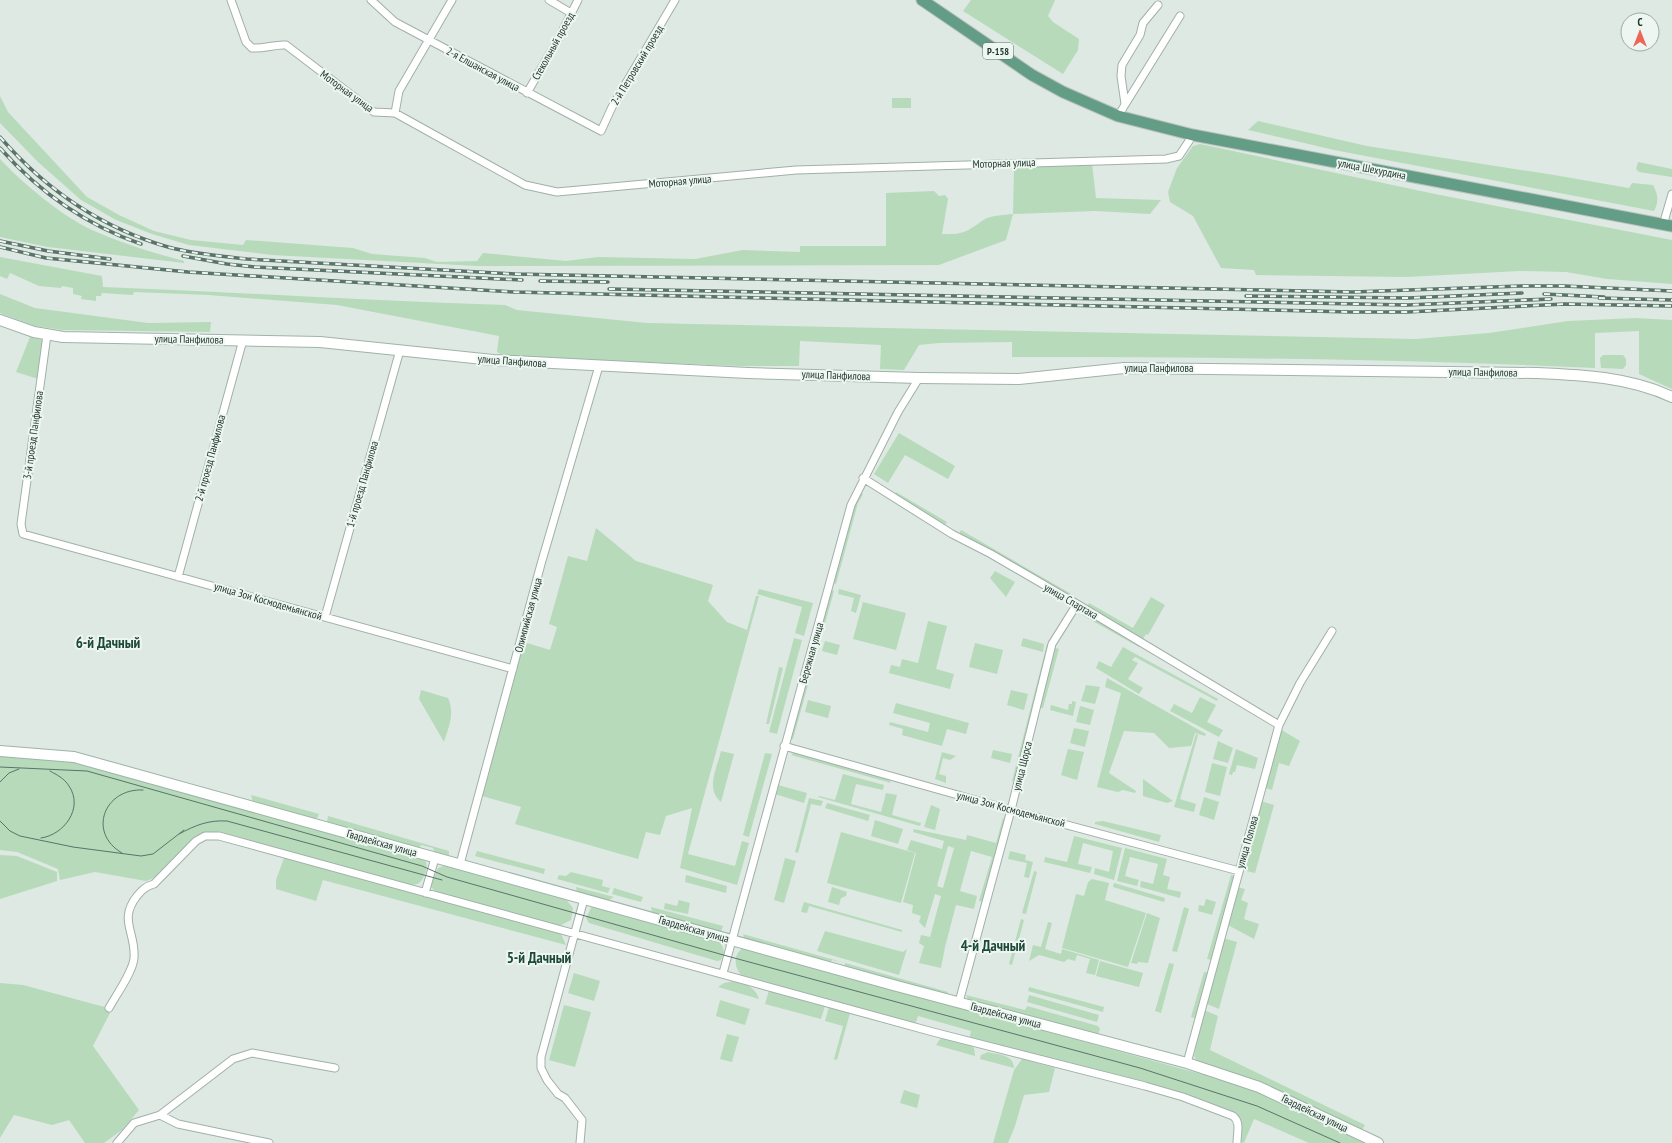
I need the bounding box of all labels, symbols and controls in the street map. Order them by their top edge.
street label: Стекольный проезд [529,10,577,82]
north arrow [1620,12,1660,52]
text: С [1637,15,1643,29]
street label: 2-й Петровский проезд [608,22,666,108]
road number: Р-158 [983,43,1013,59]
street label: 2-я Елшанская улица [444,44,522,94]
street label: Моторная улица [317,67,377,115]
street label: Моторная улица [972,155,1036,171]
street label: улица Шехурдина [1337,156,1407,182]
street label: Моторная улица [648,171,712,191]
street label: улица Панфилова [154,331,224,347]
street label: улица Панфилова [477,352,547,370]
street label: улица Панфилова [1125,361,1193,375]
street label: улица Панфилова [1448,364,1518,380]
street label: улица Панфилова [801,367,871,383]
street label: 3-й проезд Панфилова [20,390,46,480]
street label: 2-й проезд Панфилова [192,413,228,503]
street label: 1-й проезд Панфилова [343,439,381,529]
street label: Олимпийская улица [511,576,545,654]
street label: улица Зои Космодемьянской [212,579,324,623]
street label: улица Спартака [1041,580,1101,622]
street label: Бережная улица [796,621,826,685]
district label: 6-й Дачный [76,633,141,652]
street label: улица Щорса [1009,740,1035,792]
street label: улица Зои Космодемьянской [955,788,1067,830]
street label: улица Попова [1233,814,1261,870]
street label: Гвардейская улица [345,826,419,860]
street label: Гвардейская улица [657,912,731,946]
district label: 4-й Дачный [961,936,1026,955]
district label: 5-й Дачный [507,948,572,967]
street label: Гвардейская улица [969,999,1043,1031]
street label: Гвардейская улица [1279,1091,1351,1135]

